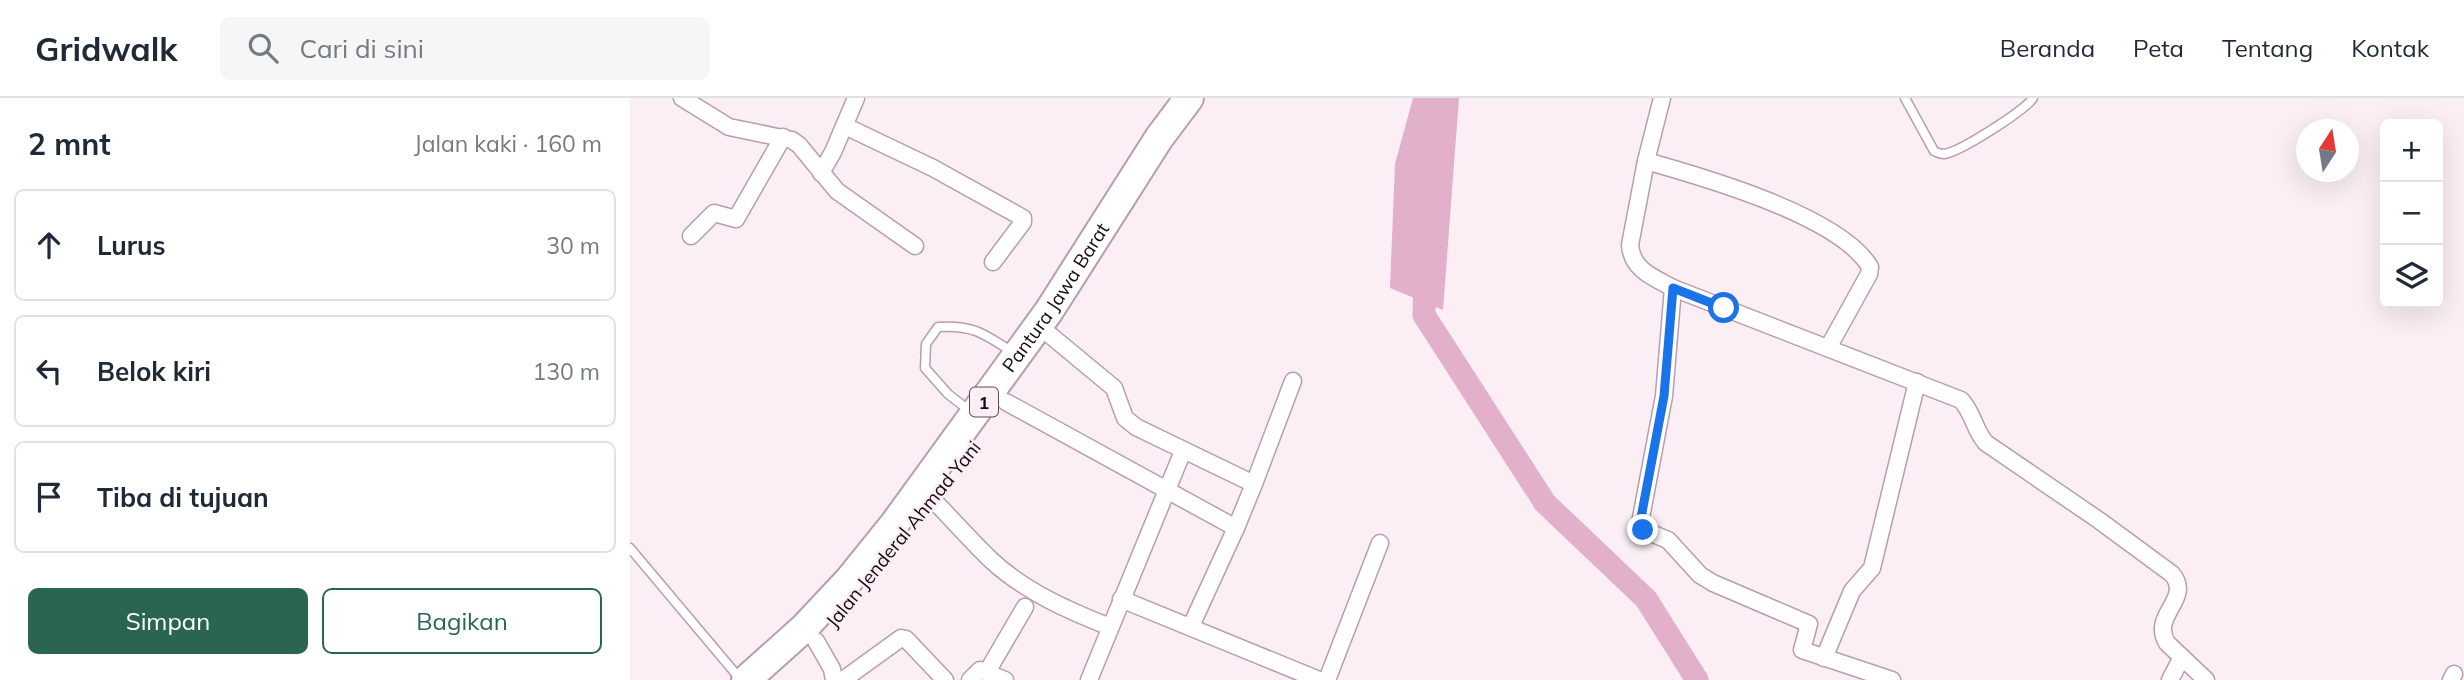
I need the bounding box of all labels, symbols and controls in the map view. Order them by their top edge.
search box [220,17,710,80]
text: Gridwalk [35,28,178,69]
icon: search [244,29,282,67]
text: Cari di sini [300,32,424,65]
text: Beranda [2000,33,2095,63]
text: Peta [2133,33,2184,63]
text: Tentang [2222,33,2313,63]
text: Kontak [2351,33,2429,63]
north arrow [2296,119,2359,182]
map controls [2380,119,2443,308]
button: + [2380,119,2443,182]
text: 2 mnt [28,125,111,163]
text: Jalan kaki · 160 m [414,129,602,158]
button: − [2380,182,2443,245]
street label: Pantura Jawa Barat [997,218,1114,377]
icon: ahead [30,226,68,264]
text: Lurus [97,229,166,262]
text: 30 m [546,231,600,260]
button: layers [2380,245,2443,308]
route start [1708,292,1739,323]
icon: left [30,352,68,390]
text: Belok kiri [97,355,211,388]
text: 130 m [532,357,600,386]
road number: 1 [970,388,998,416]
street label: Jalan Jenderal Ahmad Yani [820,436,986,632]
icon: arrive [30,478,68,516]
text: Tiba di tujuan [97,481,269,514]
route end [1627,514,1658,545]
button: Simpan [28,588,308,654]
button: Bagikan [322,588,602,654]

